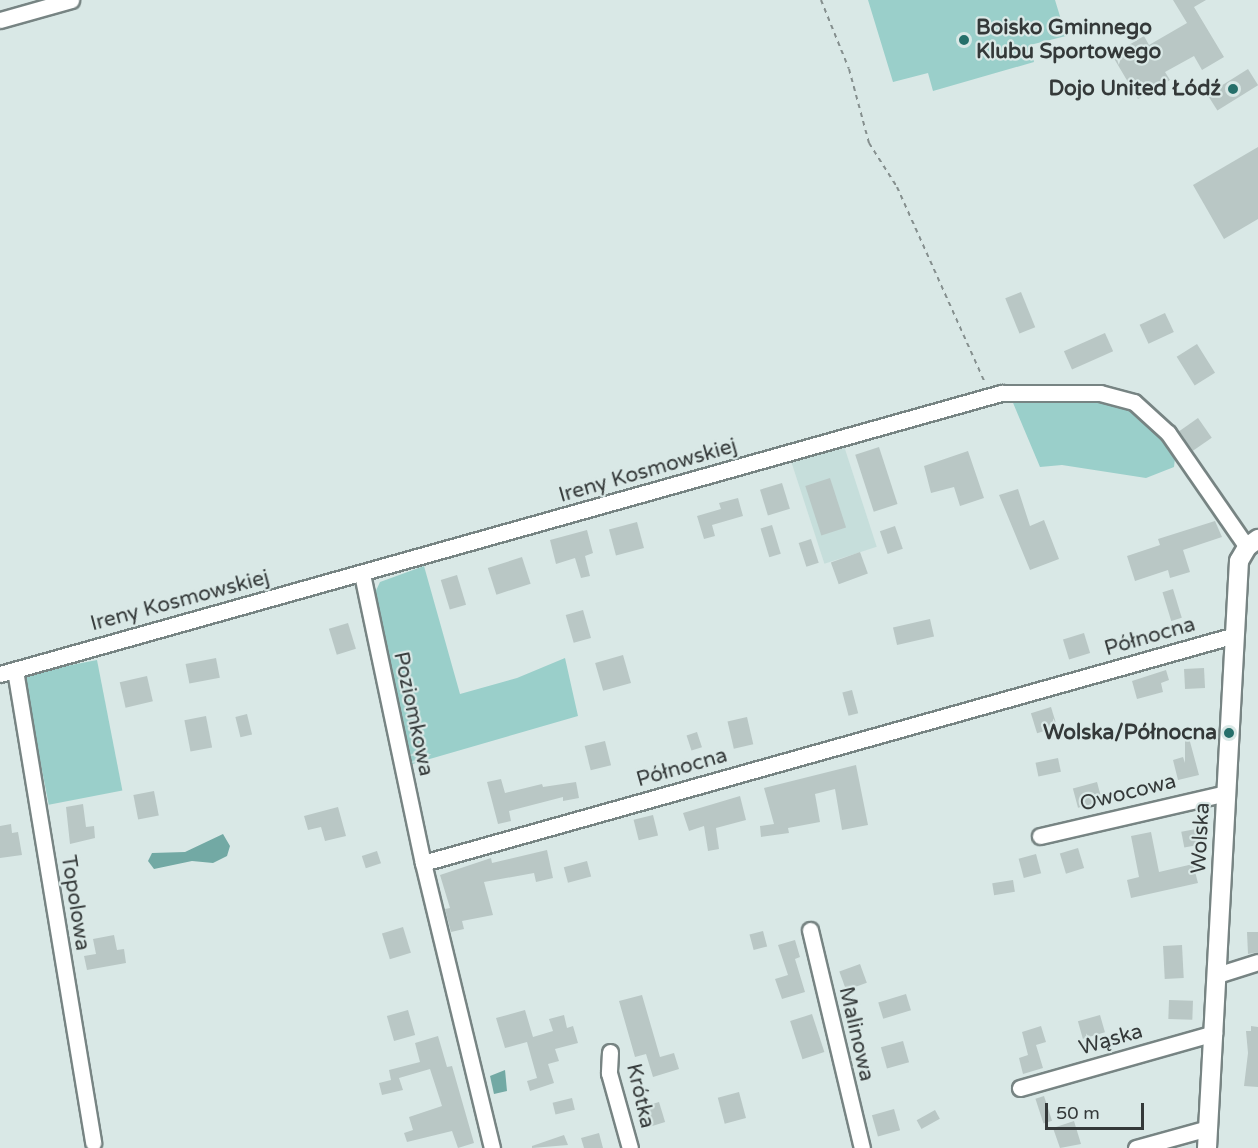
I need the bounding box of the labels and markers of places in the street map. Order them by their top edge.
place label: Boisko Gminnego Klubu Sportowego [976,15,1161,65]
marker: Boisko Gminnego Klubu Sportowego [957,33,971,47]
place label: Dojo United Łódź [1049,76,1221,102]
marker: Dojo United Łódź [1226,82,1240,96]
place label: Wolska/Północna [1043,720,1217,746]
marker: Wolska/Północna [1222,726,1236,740]

